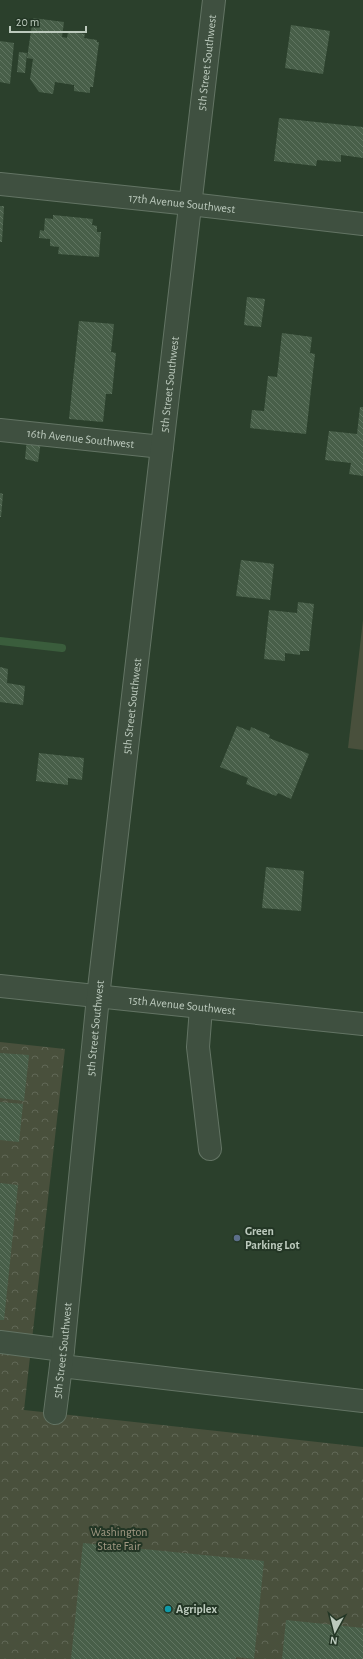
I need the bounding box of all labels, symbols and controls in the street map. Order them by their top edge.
scale bar [10,8,86,34]
street label: 5th Street Southwest [195,14,218,111]
text: 20 m [16,16,39,28]
street label: 17th Avenue Southwest [128,192,236,215]
street label: 5th Street Southwest [158,336,181,433]
street label: 16th Avenue Southwest [26,427,135,450]
street label: 5th Street Southwest [120,657,143,755]
street label: 5th Street Southwest [84,979,106,1077]
street label: 15th Avenue Southwest [128,993,236,1017]
place label: Green Parking Lot [245,1225,299,1251]
marker: Green Parking Lot [232,1233,242,1243]
street label: 5th Street Southwest [51,1302,74,1399]
park label: Washington State Fair [91,1526,147,1552]
place label: Agriplex [176,1603,217,1615]
marker: Agriplex [163,1604,173,1614]
north arrow [315,1611,355,1651]
text: N [329,1635,338,1646]

